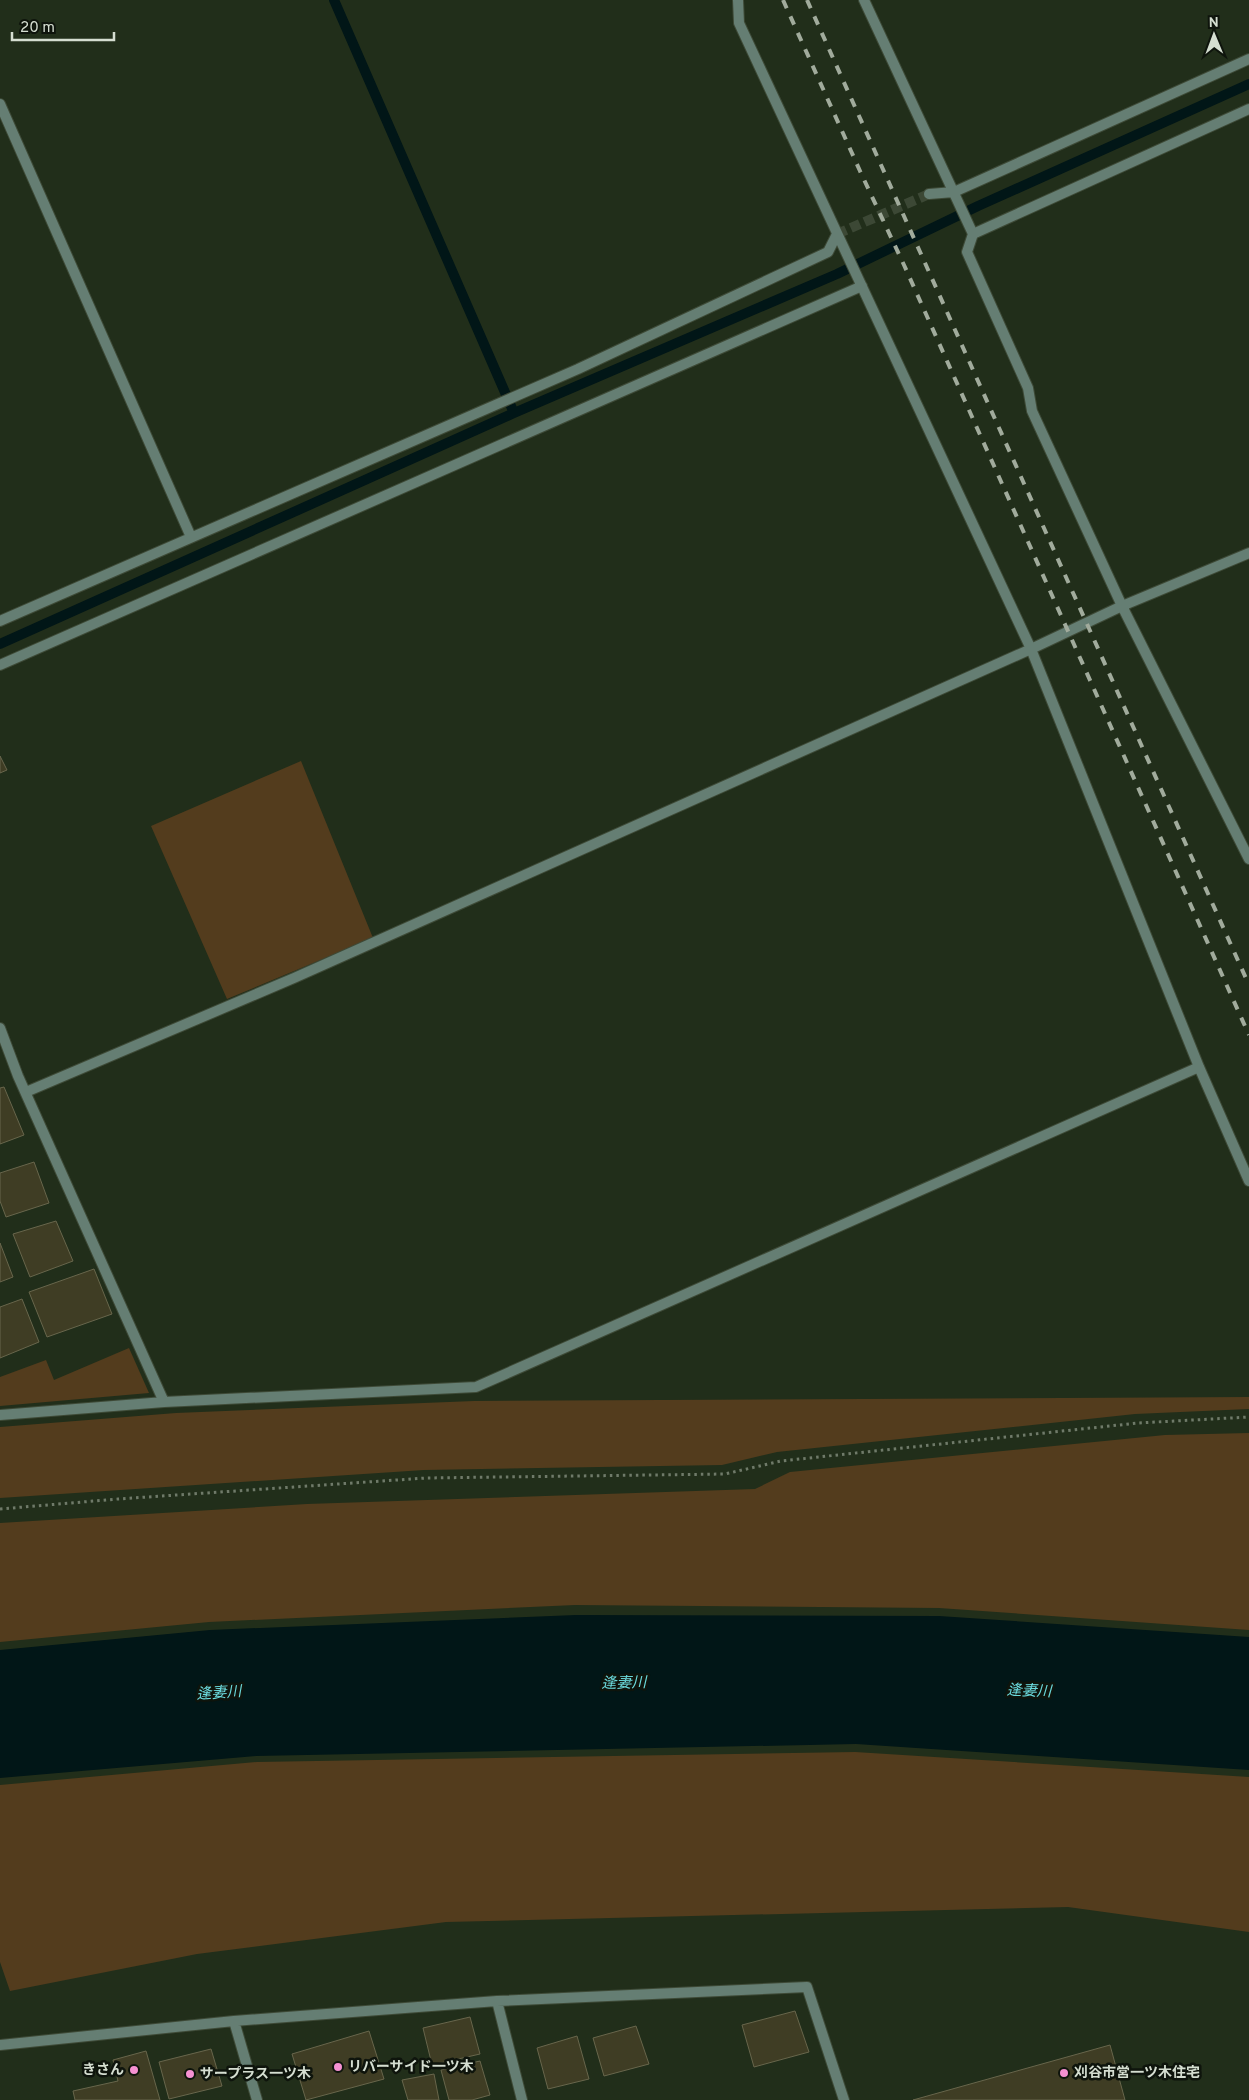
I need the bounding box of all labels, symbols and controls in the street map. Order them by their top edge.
scale bar [12,10,115,42]
north arrow [1189,10,1239,60]
text: N [1209,15,1219,32]
text: 20 m [20,19,55,38]
water label: 逢妻川 [601,1674,649,1694]
water label: 逢妻川 [1006,1682,1054,1702]
water label: 逢妻川 [196,1683,244,1705]
place label: リバーサイド一ツ木 [348,2059,474,2076]
marker: リバーサイド一ツ木 [332,2061,344,2073]
place label: きさん [82,2062,124,2079]
marker: きさん [128,2064,140,2076]
place label: 刈谷市営一ツ木住宅 [1074,2064,1200,2082]
place label: サープラス一ツ木 [200,2066,311,2083]
marker: 刈谷市営一ツ木住宅 [1058,2067,1070,2079]
marker: サープラス一ツ木 [184,2068,196,2080]

